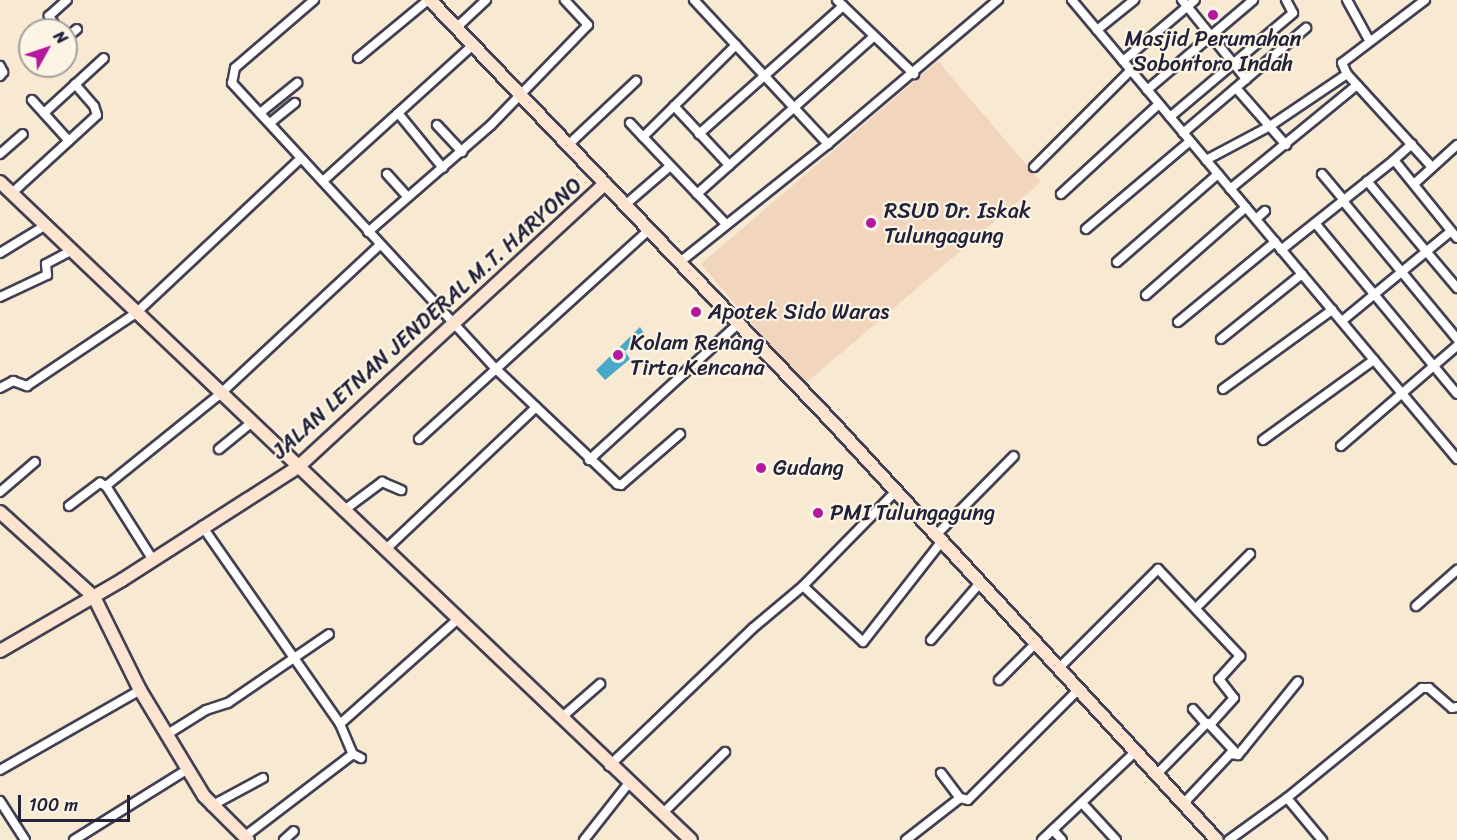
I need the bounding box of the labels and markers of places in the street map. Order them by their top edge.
marker: Masjid Perumahan Sobontoro Indah [1206,8,1220,22]
place label: Masjid Perumahan Sobontoro Indah [1124,25,1302,76]
place label: RSUD Dr. Iskak Tulungagung [884,197,1031,248]
marker: RSUD Dr. Iskak Tulungagung [862,214,880,232]
place label: Apotek Sido Waras [708,299,890,325]
marker: Apotek Sido Waras [689,305,703,319]
place label: Kolam Renang Tirta Kencana [630,329,765,380]
marker: Kolam Renang Tirta Kencana [611,348,625,362]
place label: Gudang [773,455,844,481]
marker: Gudang [754,461,768,475]
place label: PMI Tulungagung [830,500,997,526]
marker: PMI Tulungagung [811,506,825,520]

